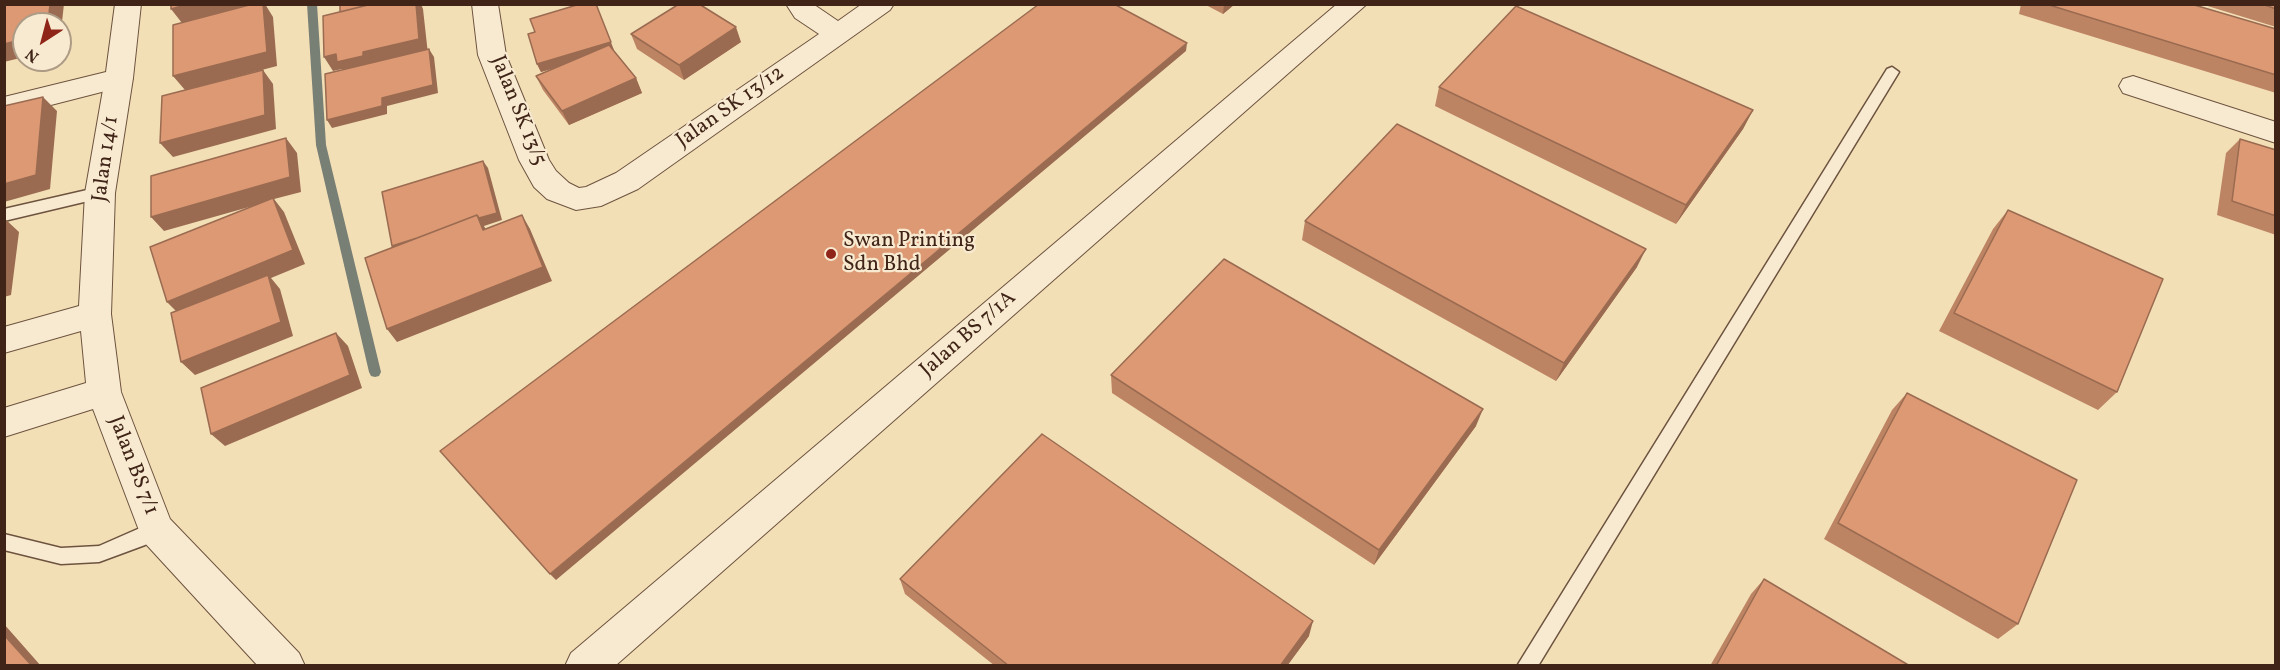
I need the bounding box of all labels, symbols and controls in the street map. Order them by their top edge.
north arrow [12,12,72,72]
text: N [21,43,44,67]
street label: Jalan SK 13/5 [484,52,550,170]
street label: Jalan SK 13/12 [672,61,790,155]
street label: Jalan 14/1 [88,114,126,204]
place label: Swan Printing Sdn Bhd [843,229,975,279]
marker: Swan Printing Sdn Bhd [824,247,838,261]
street label: Jalan BS 7/1A [916,286,1022,384]
street label: Jalan BS 7/1 [102,413,162,519]

